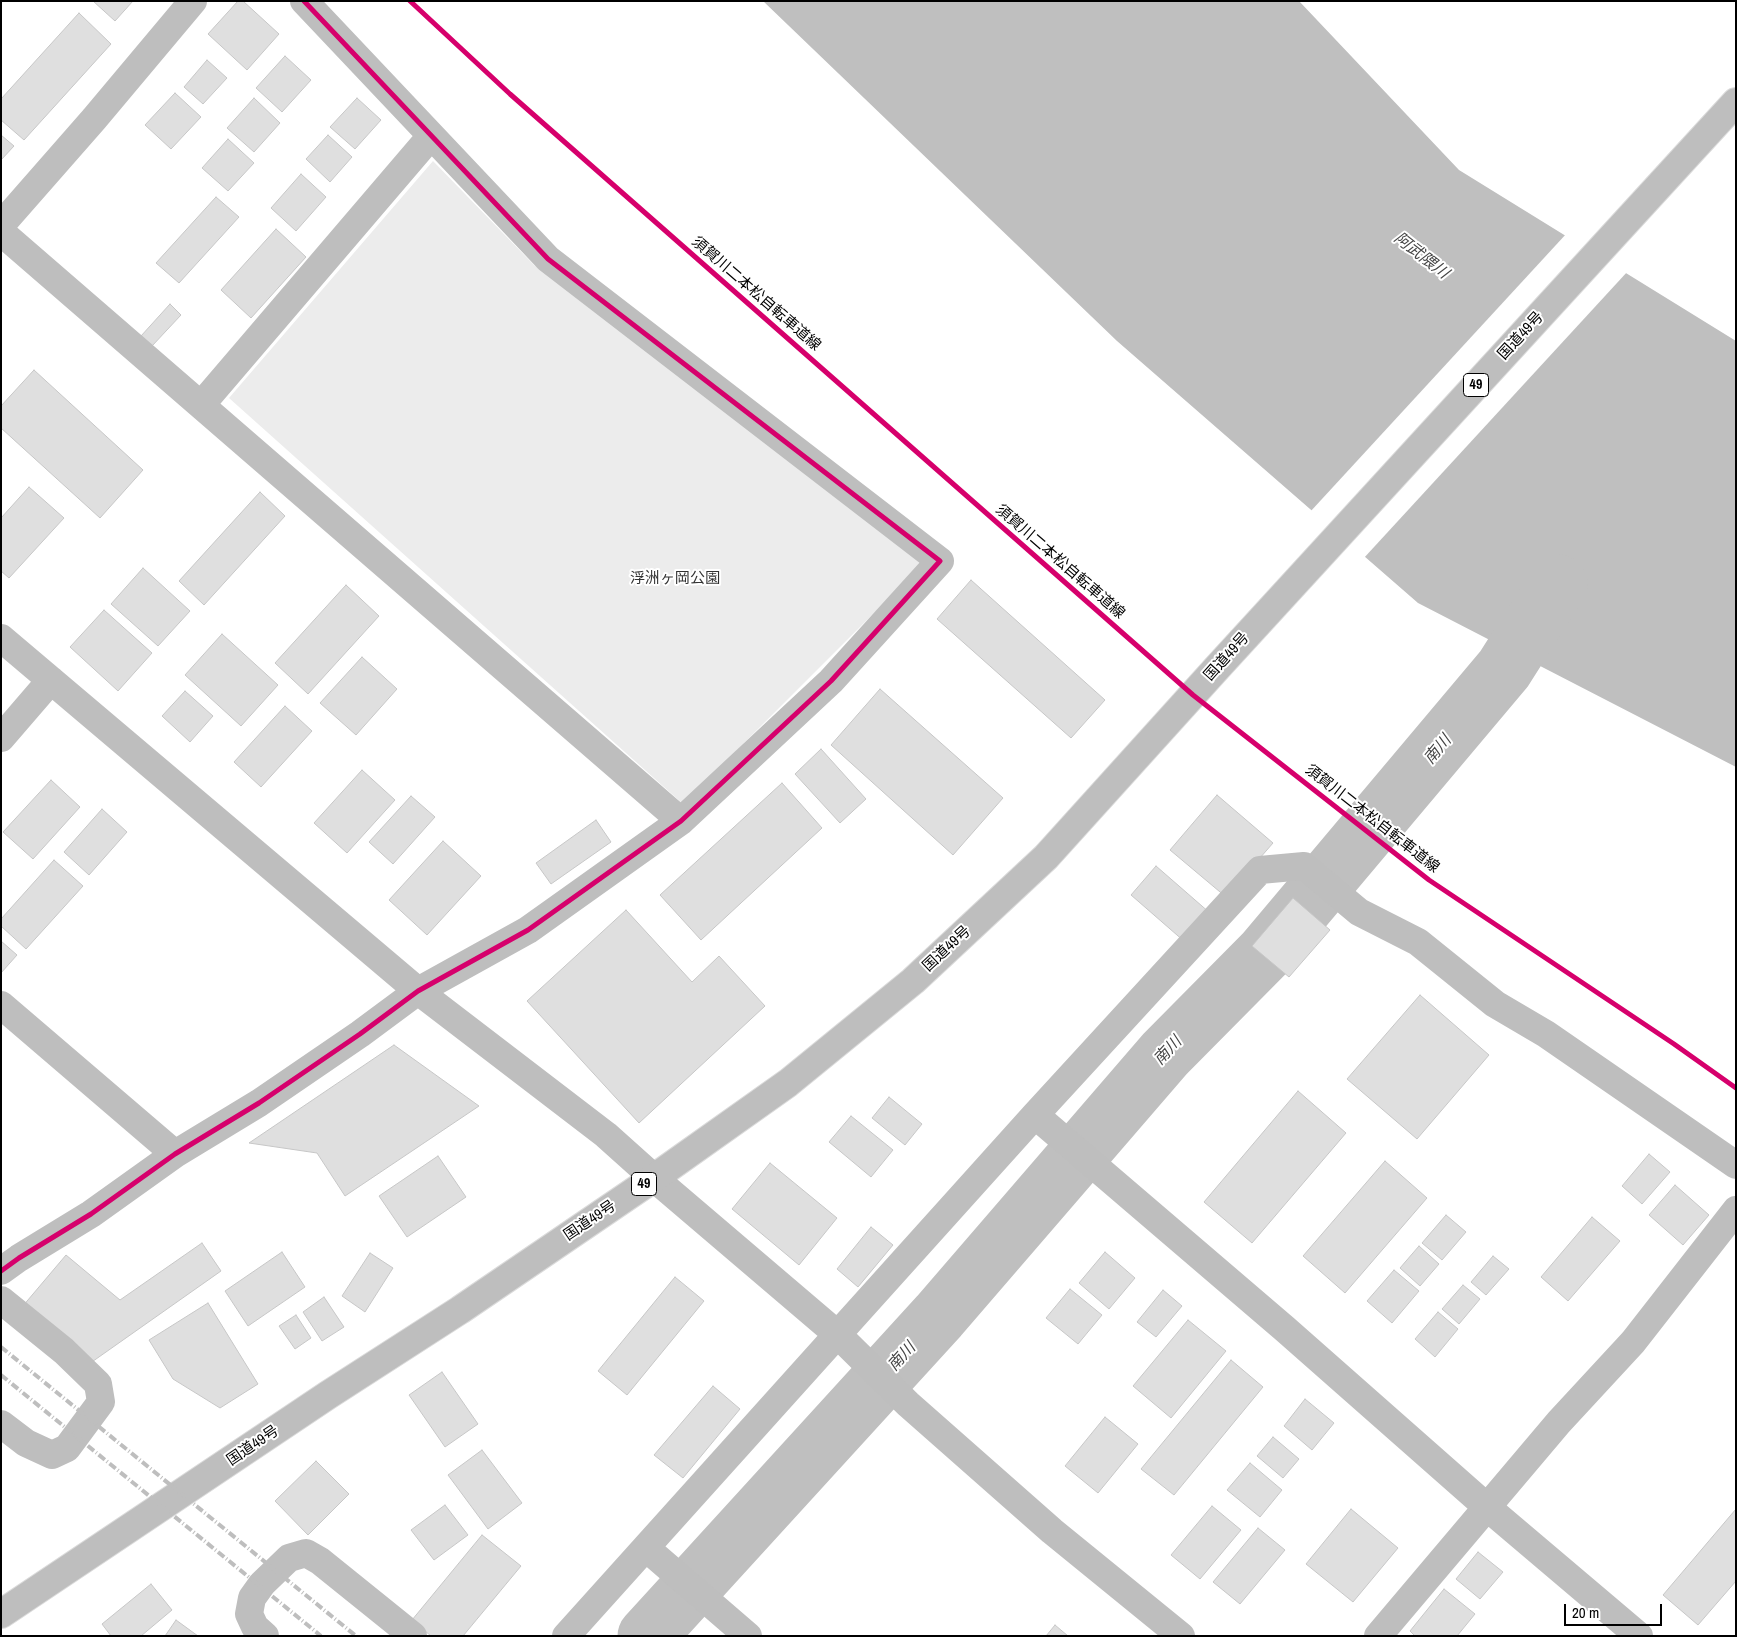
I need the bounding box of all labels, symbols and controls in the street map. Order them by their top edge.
water label: 阿武隈川 [1390,229,1452,283]
street label: 須賀川二本松自転車道線 [688,233,824,355]
street label: 国道49号 [1494,308,1548,364]
road number: 49 [1464,374,1488,396]
street label: 須賀川二本松自転車道線 [992,501,1128,623]
park label: 浮洲ヶ岡公園 [630,570,720,588]
street label: 国道49号 [1201,629,1253,685]
water label: 南川 [1420,732,1456,768]
street label: 須賀川二本松自転車道線 [1301,761,1443,877]
street label: 国道49号 [919,922,975,976]
water label: 南川 [1150,1033,1186,1069]
road number: 49 [632,1172,656,1196]
street label: 国道49号 [561,1197,619,1245]
water label: 南川 [884,1339,920,1375]
street label: 国道49号 [224,1422,282,1470]
scale bar [1567,1594,1664,1626]
text: 20 m [1572,1602,1599,1623]

